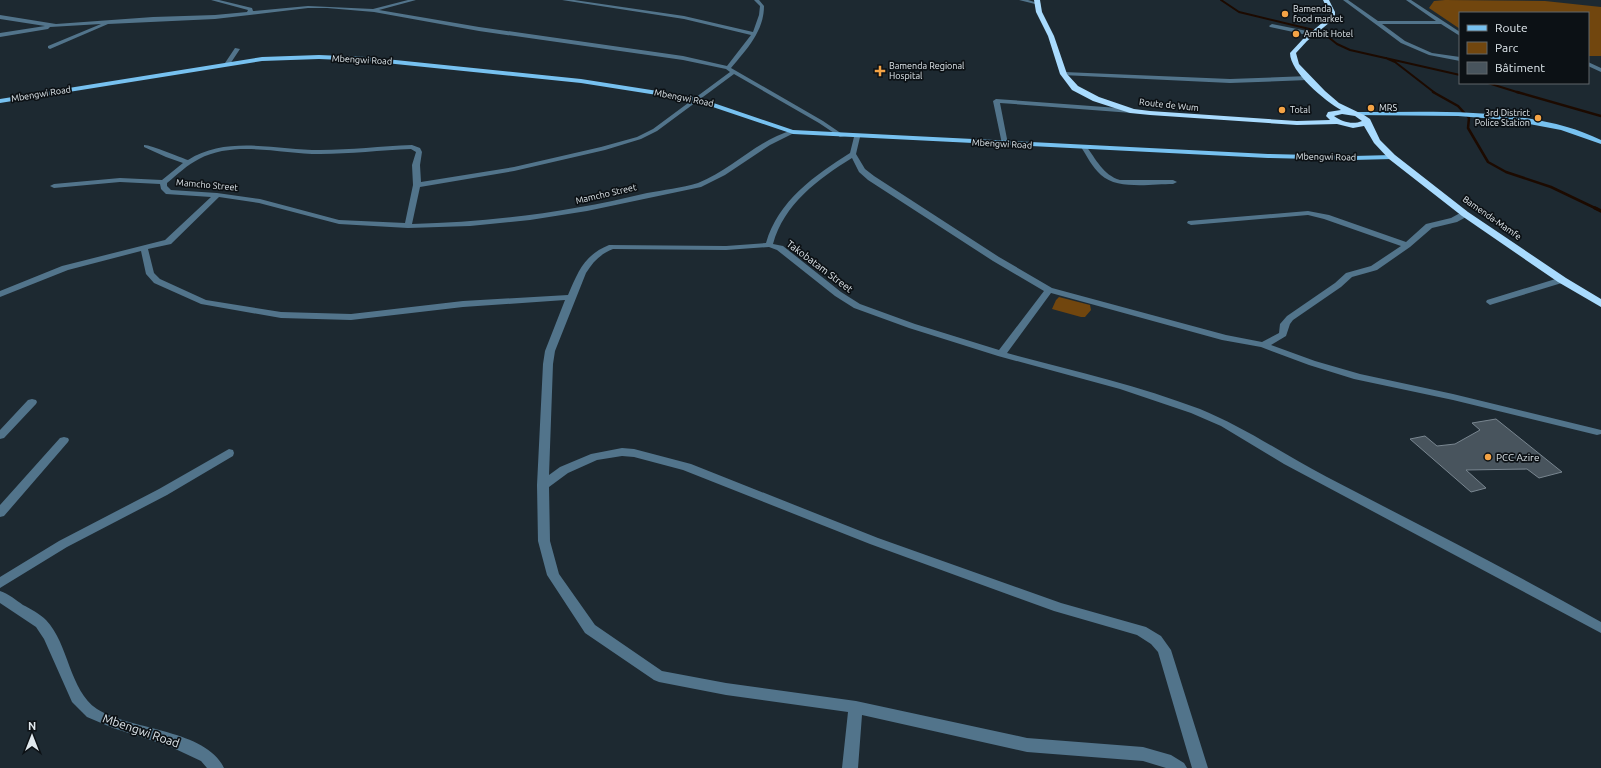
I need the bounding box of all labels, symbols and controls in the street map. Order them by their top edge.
place label: Bamenda food market [1293,4,1343,24]
marker: Bamenda food market [1280,9,1290,19]
legend [1459,12,1589,84]
text: Route [1495,21,1528,34]
marker: Ambit Hotel [1291,29,1301,39]
place label: Ambit Hotel [1304,29,1354,39]
text: Parc [1495,41,1519,54]
street label: Mbengwi Road [332,53,392,67]
place label: Bamenda Regional Hospital [889,61,965,81]
text: Bâtiment [1495,61,1545,74]
marker: Bamenda Regional Hospital [874,65,886,77]
street label: Mbengwi Road [10,84,72,104]
street label: Mbengwi Road [653,87,715,109]
street label: Route de Wum [1139,97,1200,113]
marker: MRS [1366,103,1376,113]
place label: MRS [1379,103,1397,113]
marker: Total [1277,105,1287,115]
place label: Total [1290,105,1311,115]
place label: 3rd District Police Station [1475,108,1530,128]
marker: 3rd District Police Station [1533,113,1543,123]
street label: Mbengwi Road [972,137,1032,151]
street label: Mbengwi Road [1296,151,1356,163]
street label: Mamcho Street [176,177,239,193]
street label: Mamcho Street [575,182,638,206]
street label: Bamenda-Mamfe [1461,194,1523,242]
street label: Takobatam Street [784,238,855,295]
marker: PCC Azire [1483,452,1493,462]
place label: PCC Azire [1496,452,1539,463]
street label: Mbengwi Road [101,711,181,750]
north arrow [12,716,52,756]
text: N [28,720,36,732]

